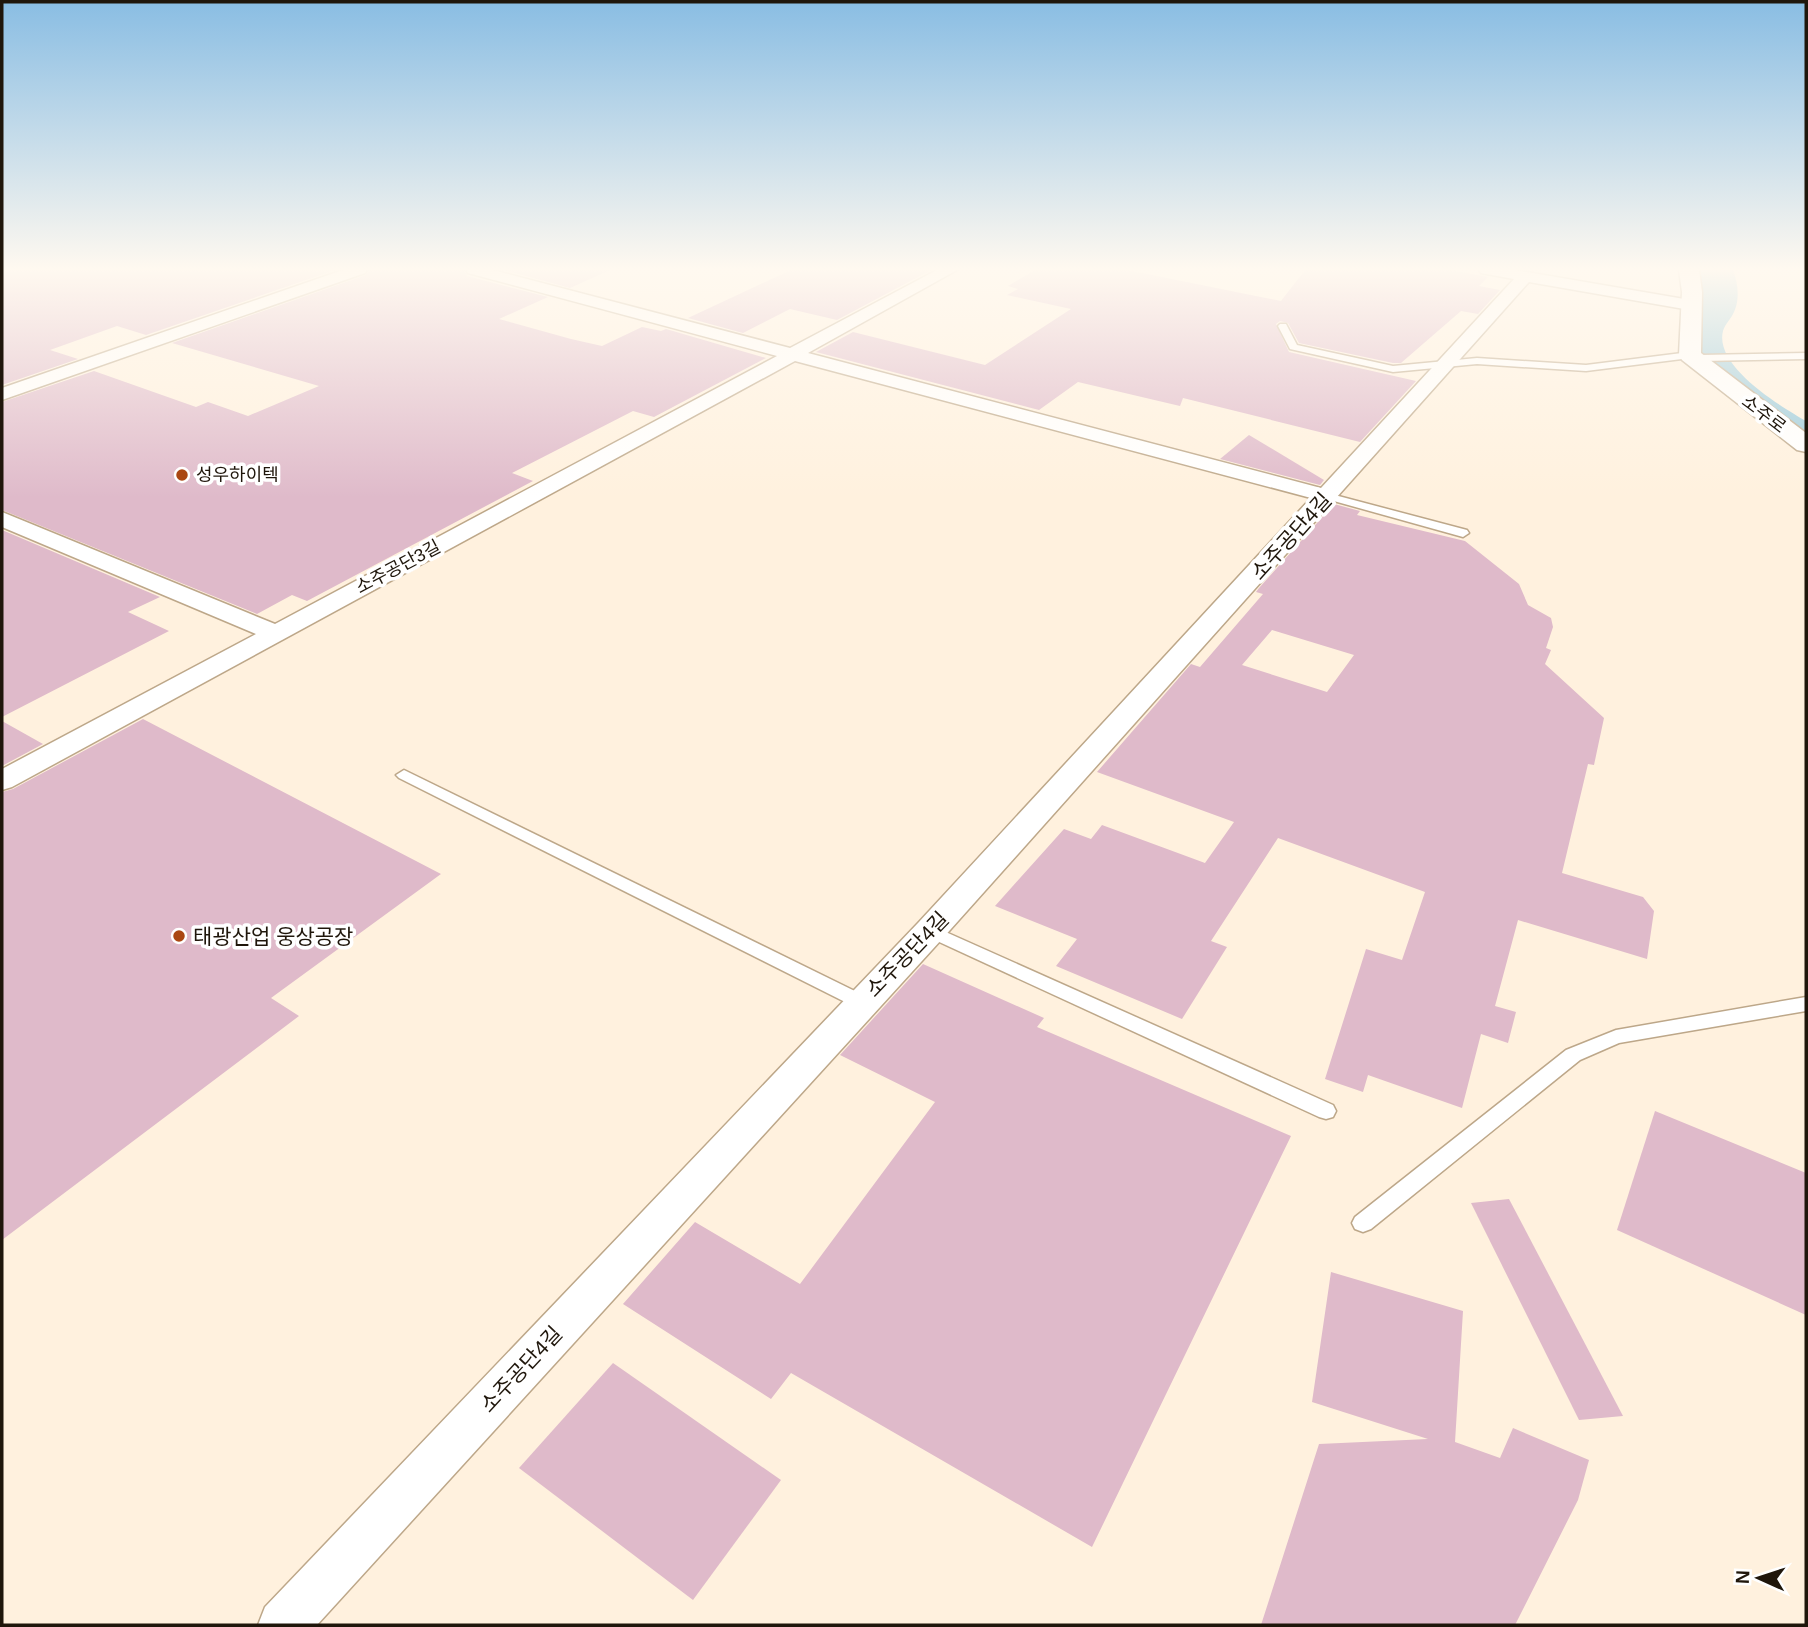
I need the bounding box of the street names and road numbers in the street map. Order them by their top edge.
street label: 소주로 [1738,391,1790,437]
street label: 소주공단4길 [1246,488,1336,584]
street label: 소주공단3길 [352,536,444,598]
street label: 소주공단4길 [861,907,953,1001]
street label: 소주공단4길 [476,1322,566,1416]

